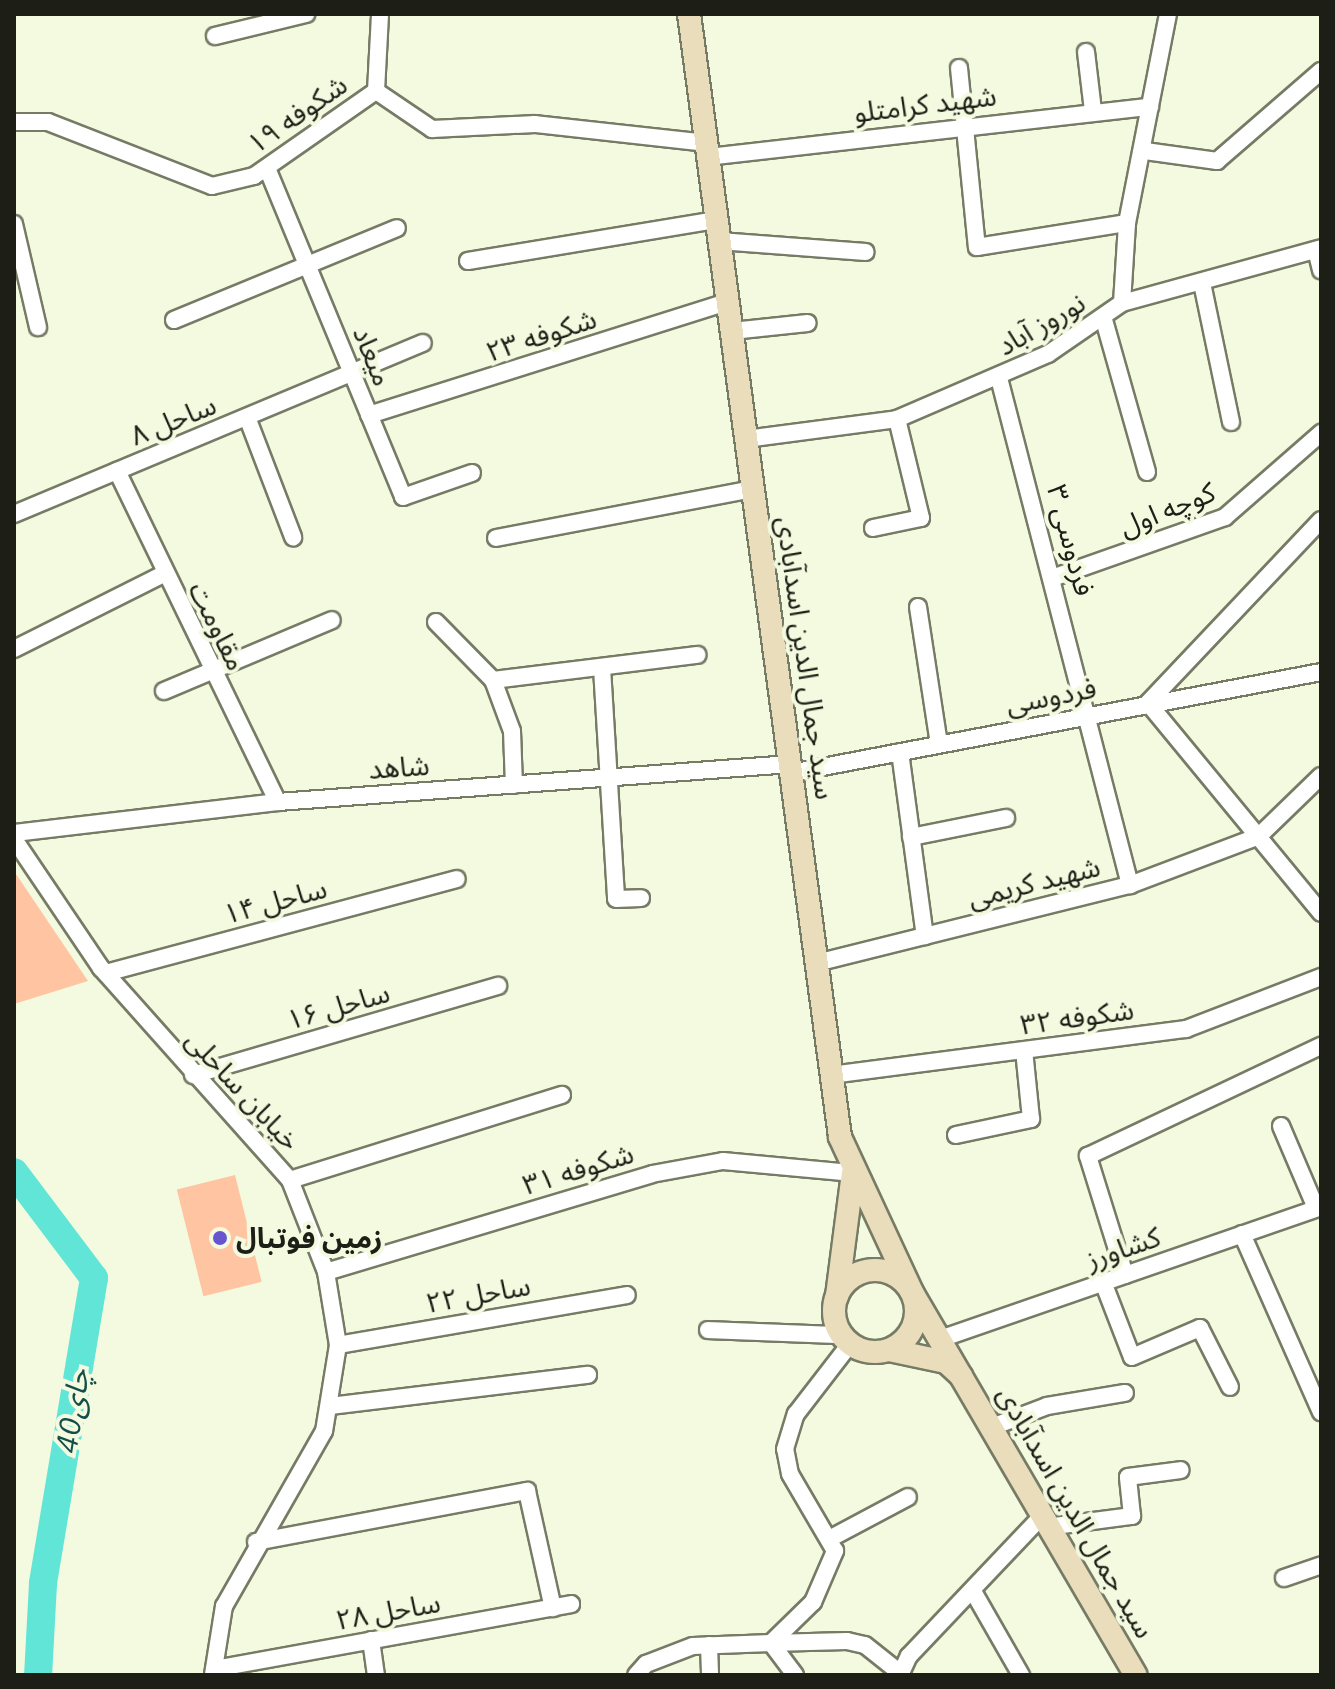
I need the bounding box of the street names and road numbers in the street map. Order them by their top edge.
street label: شکوفه ۱۹ [241,67,353,161]
street label: شهید کرامتلو [852,79,998,129]
street label: نوروز آباد [991,285,1091,363]
street label: شکوفه ۲۳ [482,301,600,369]
street label: میعاد [346,321,400,391]
street label: ساحل ۸ [125,388,221,452]
street label: کوچه اول [1114,475,1220,543]
street label: فردوسی ۳ [1040,481,1102,599]
street label: سید جمال الدین اسدآبادی [769,514,843,802]
street label: مقاومت [182,576,254,676]
street label: فردوسی [1003,671,1099,721]
street label: شاهد [367,748,431,786]
street label: شهید کریمی [964,849,1104,915]
street label: ساحل ۱۴ [220,871,330,931]
street label: ساحل ۱۶ [283,975,393,1037]
street label: شکوفه ۳۲ [1018,992,1136,1042]
street label: خیابان ساحلی [179,1023,307,1157]
street label: شکوفه ۳۱ [519,1136,637,1202]
street label: کشاورز [1081,1220,1165,1276]
street label: ساحل ۲۲ [423,1268,533,1320]
street label: سید جمال الدین اسدآبادی [990,1380,1162,1644]
street label: ساحل ۲۸ [333,1585,443,1637]

